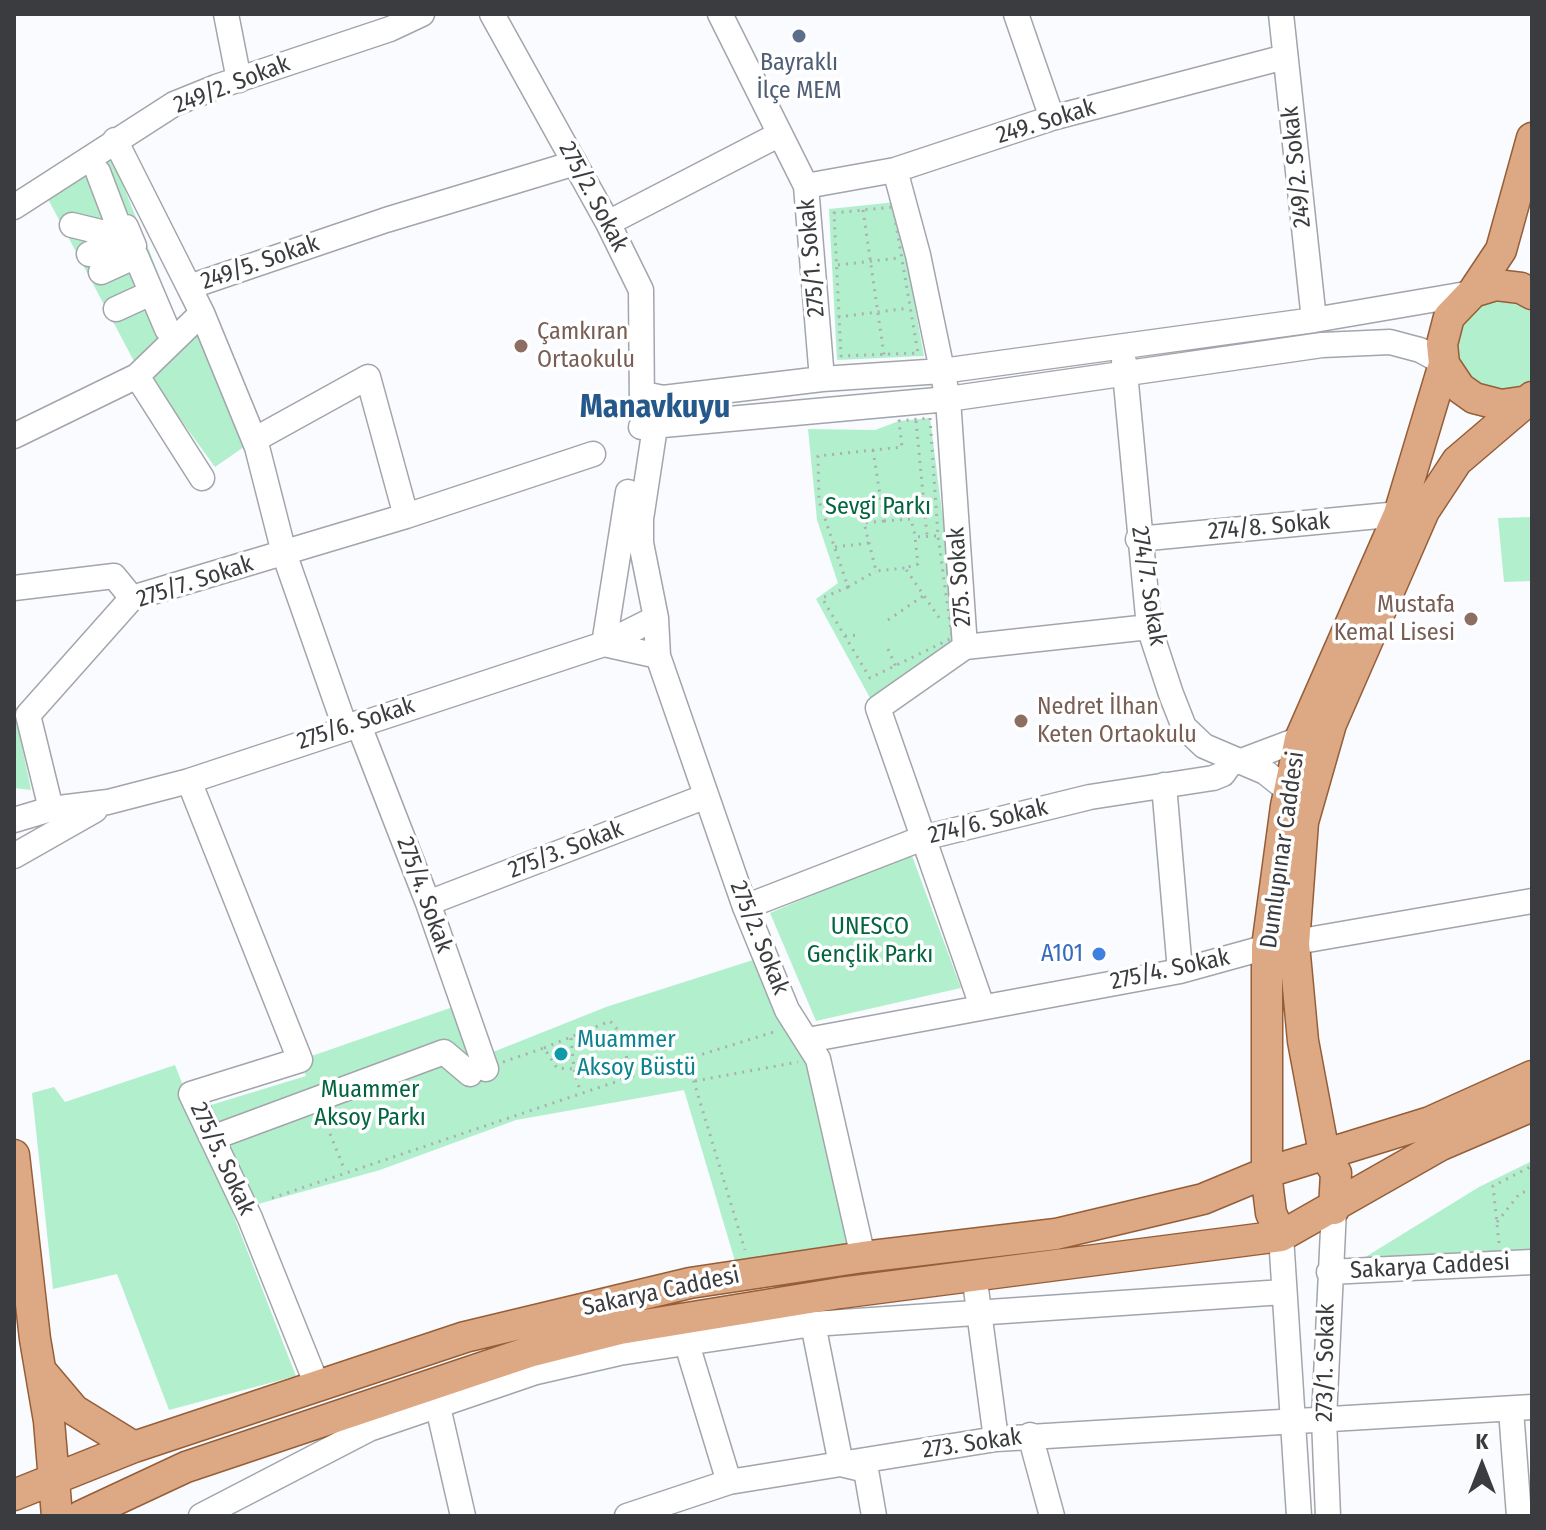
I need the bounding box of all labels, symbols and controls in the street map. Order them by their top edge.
marker: Bayraklı İlçe MEM [790,27,808,45]
place label: Bayraklı İlçe MEM [756,49,842,105]
street label: 249/2. Sokak [170,50,294,120]
street label: 249. Sokak [993,93,1099,151]
street label: 249/2. Sokak [1276,105,1318,229]
street label: 275/2. Sokak [552,137,634,257]
street label: 275/1. Sokak [792,198,832,318]
street label: 249/5. Sokak [197,229,323,297]
place label: Çamkıran Ortaokulu [537,318,635,374]
marker: Çamkıran Ortaokulu [512,337,530,355]
district label: Manavkuyu [580,389,730,427]
park label: Sevgi Parkı [825,493,931,521]
street label: 274/8. Sokak [1207,507,1331,547]
street label: 274/7. Sokak [1124,524,1172,648]
street label: 275. Sokak [942,526,978,628]
street label: 275/7. Sokak [133,550,257,614]
place label: Mustafa Kemal Lisesi [1334,591,1455,647]
marker: Mustafa Kemal Lisesi [1462,610,1480,628]
street label: 275/6. Sokak [294,691,418,757]
place label: Nedret İlhan Keten Ortaokulu [1037,693,1197,749]
marker: Nedret İlhan Keten Ortaokulu [1012,712,1030,730]
street label: Dumlupınar Caddesi [1255,750,1311,950]
street label: 274/6. Sokak [925,793,1051,851]
street label: 275/3. Sokak [504,815,628,885]
street label: 275/4. Sokak [390,833,458,957]
street label: 275/2. Sokak [723,877,795,999]
park label: UNESCO Gençlik Parkı [807,913,933,969]
place label: A101 [1041,940,1083,968]
street label: 275/4. Sokak [1108,943,1232,997]
marker: A101 [1090,945,1108,963]
place label: Muammer Aksoy Büstü [577,1026,696,1082]
marker: Muammer Aksoy Büstü [552,1045,570,1063]
park label: Muammer Aksoy Parkı [314,1076,426,1132]
street label: 275/5. Sokak [183,1098,261,1220]
street label: Sakarya Caddesi [1349,1248,1511,1286]
street label: Sakarya Caddesi [580,1261,742,1323]
street label: 273/1. Sokak [1311,1304,1341,1422]
street label: 273. Sokak [921,1423,1023,1465]
north arrow [1442,1426,1522,1506]
text: K [1476,1428,1488,1455]

